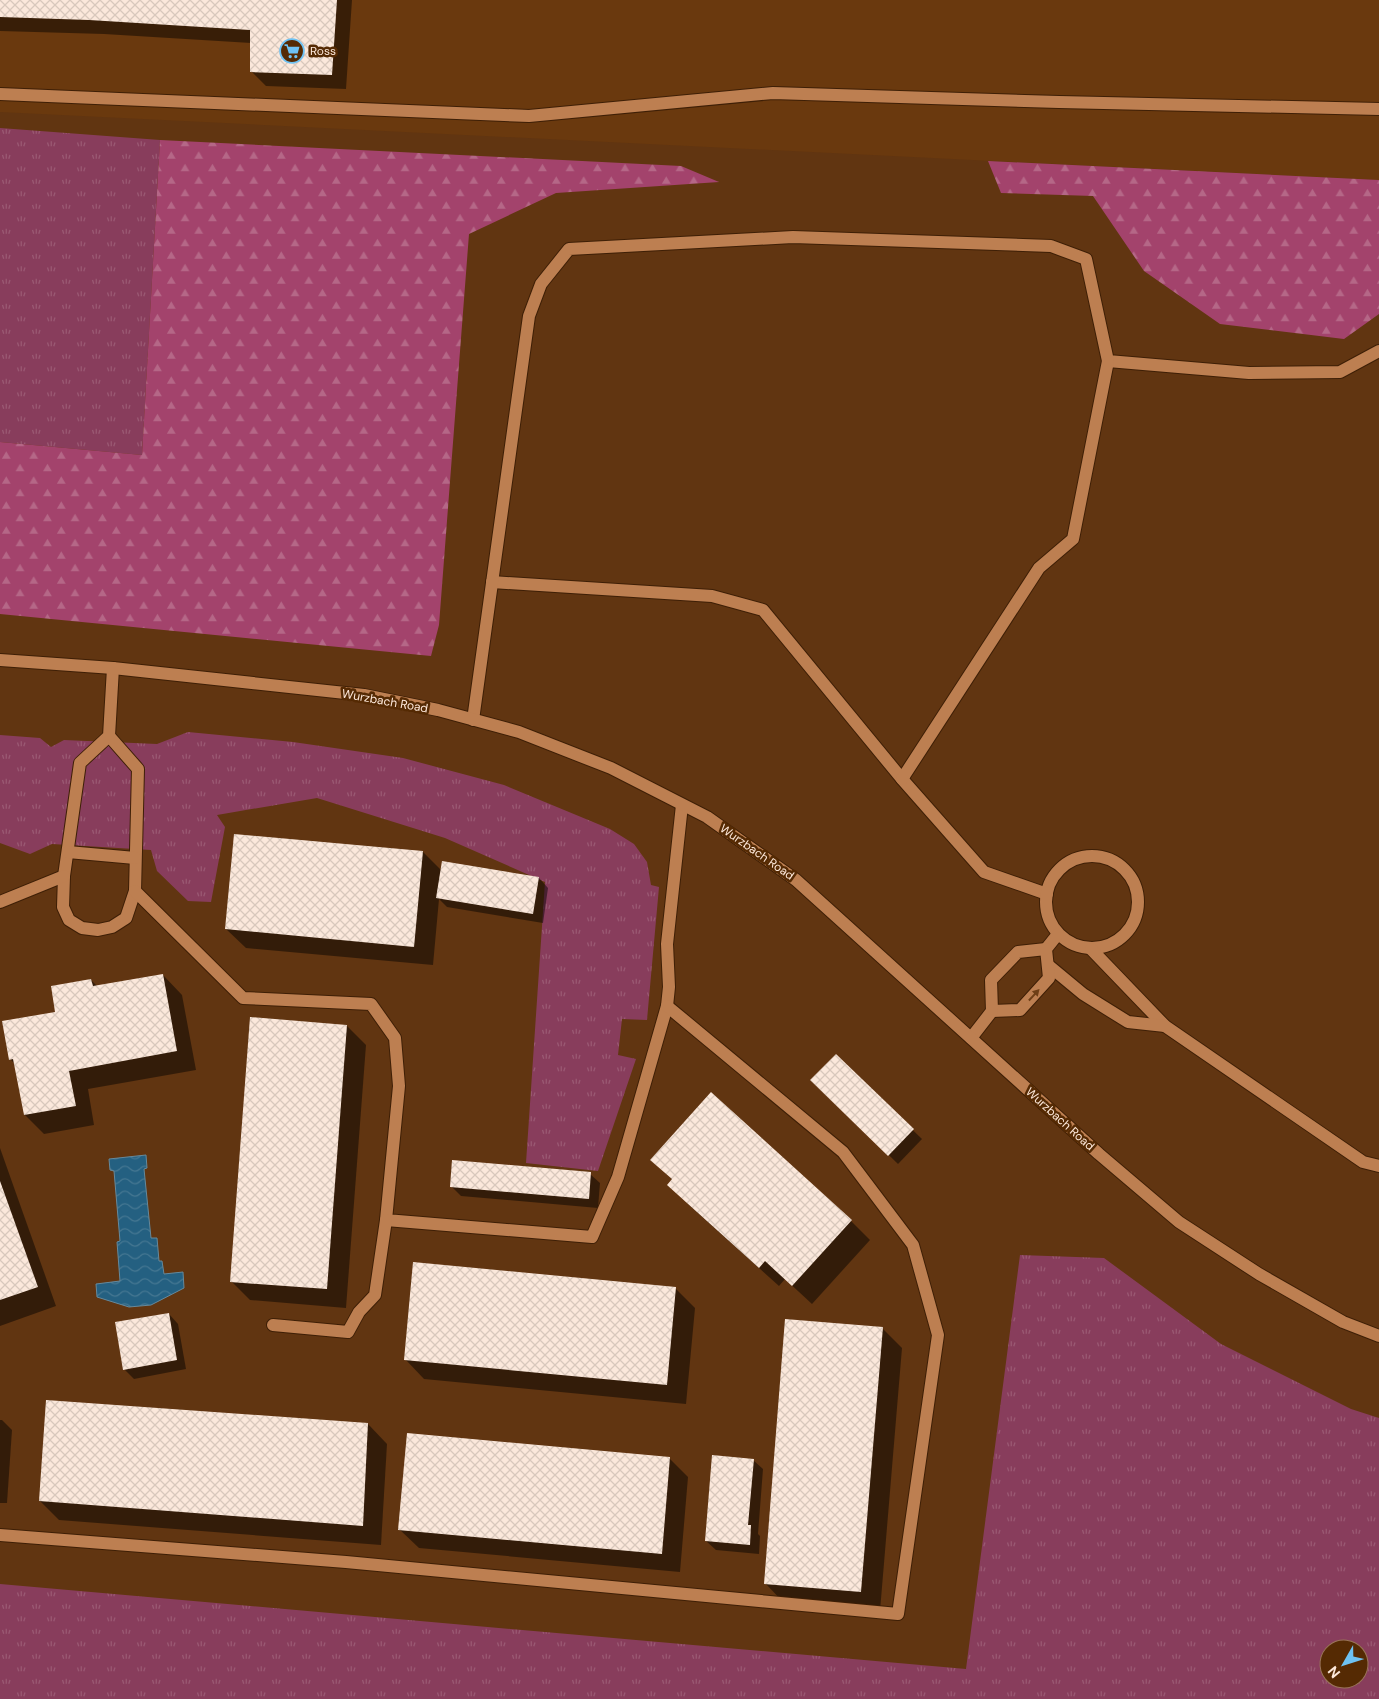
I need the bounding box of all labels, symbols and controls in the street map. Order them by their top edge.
supermarket icon: Ross [279,38,305,64]
place label: Ross [310,43,336,59]
street label: Wurzbach Road [341,686,429,716]
street label: Wurzbach Road [717,820,797,884]
one-way arrow [1028,989,1040,1001]
street label: Wurzbach Road [1022,1084,1098,1154]
north arrow [1319,1639,1369,1689]
text: N [1324,1663,1344,1682]

